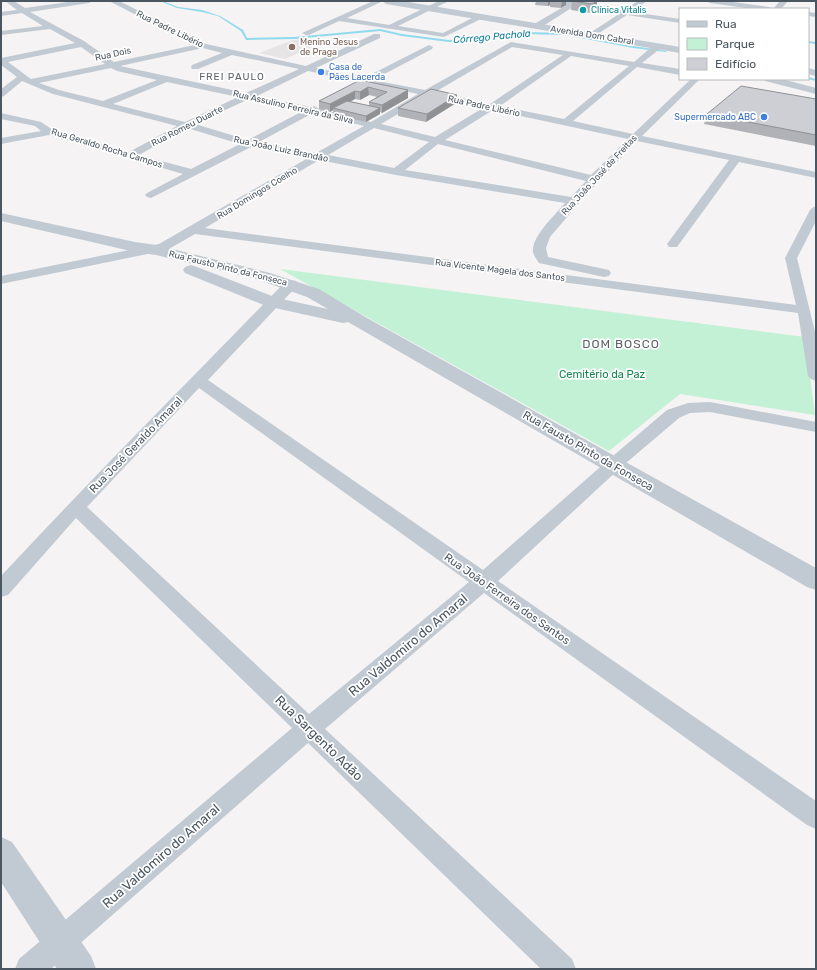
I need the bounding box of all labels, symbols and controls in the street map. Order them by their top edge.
marker: Clínica Vitalis [578,5,588,15]
place label: Clínica Vitalis [591,5,647,15]
street label: Rua Padre Libério [135,8,205,50]
legend [679,8,809,80]
text: Rua [715,17,737,31]
street label: Avenida Dom Cabral [550,23,634,47]
water label: Córrego Pachola [453,28,531,46]
place label: Menino Jesus de Praga [300,37,358,57]
text: Parque [715,37,755,51]
marker: Menino Jesus de Praga [287,42,297,52]
street label: Rua Dois [94,45,132,63]
text: Edifício [715,57,756,71]
place label: Casa de Pães Lacerda [329,62,385,82]
marker: Casa de Pães Lacerda [316,67,326,77]
district label: FREI PAULO [199,71,265,83]
street label: Rua Assulino Ferreira da Silva [232,88,354,126]
street label: Rua Padre Libério [447,93,521,119]
street label: Rua Romeu Duarte [150,104,224,148]
place label: Supermercado ABC [674,112,756,122]
marker: Supermercado ABC [759,112,769,122]
street label: Rua Geraldo Rocha Campos [50,126,164,170]
street label: Rua João José de Freitas [559,133,639,217]
street label: Rua João Luiz Brandão [233,134,329,164]
street label: Rua Domingos Coelho [215,165,299,221]
street label: Rua Fausto Pinto da Fonseca [168,248,288,288]
street label: Rua Vicente Magela dos Santos [434,257,566,283]
district label: DOM BOSCO [582,337,660,351]
park label: Cemitério da Paz [559,368,645,381]
street label: Rua José Geraldo Amaral [87,394,185,496]
street label: Rua Fausto Pinto da Fonseca [520,408,656,494]
street label: Rua João Ferreira dos Santos [442,551,573,648]
street label: Rua Valdomiro do Amaral [346,591,470,699]
street label: Rua Sargento Adão [271,692,366,784]
street label: Rua Valdomiro do Amaral [99,801,223,911]

